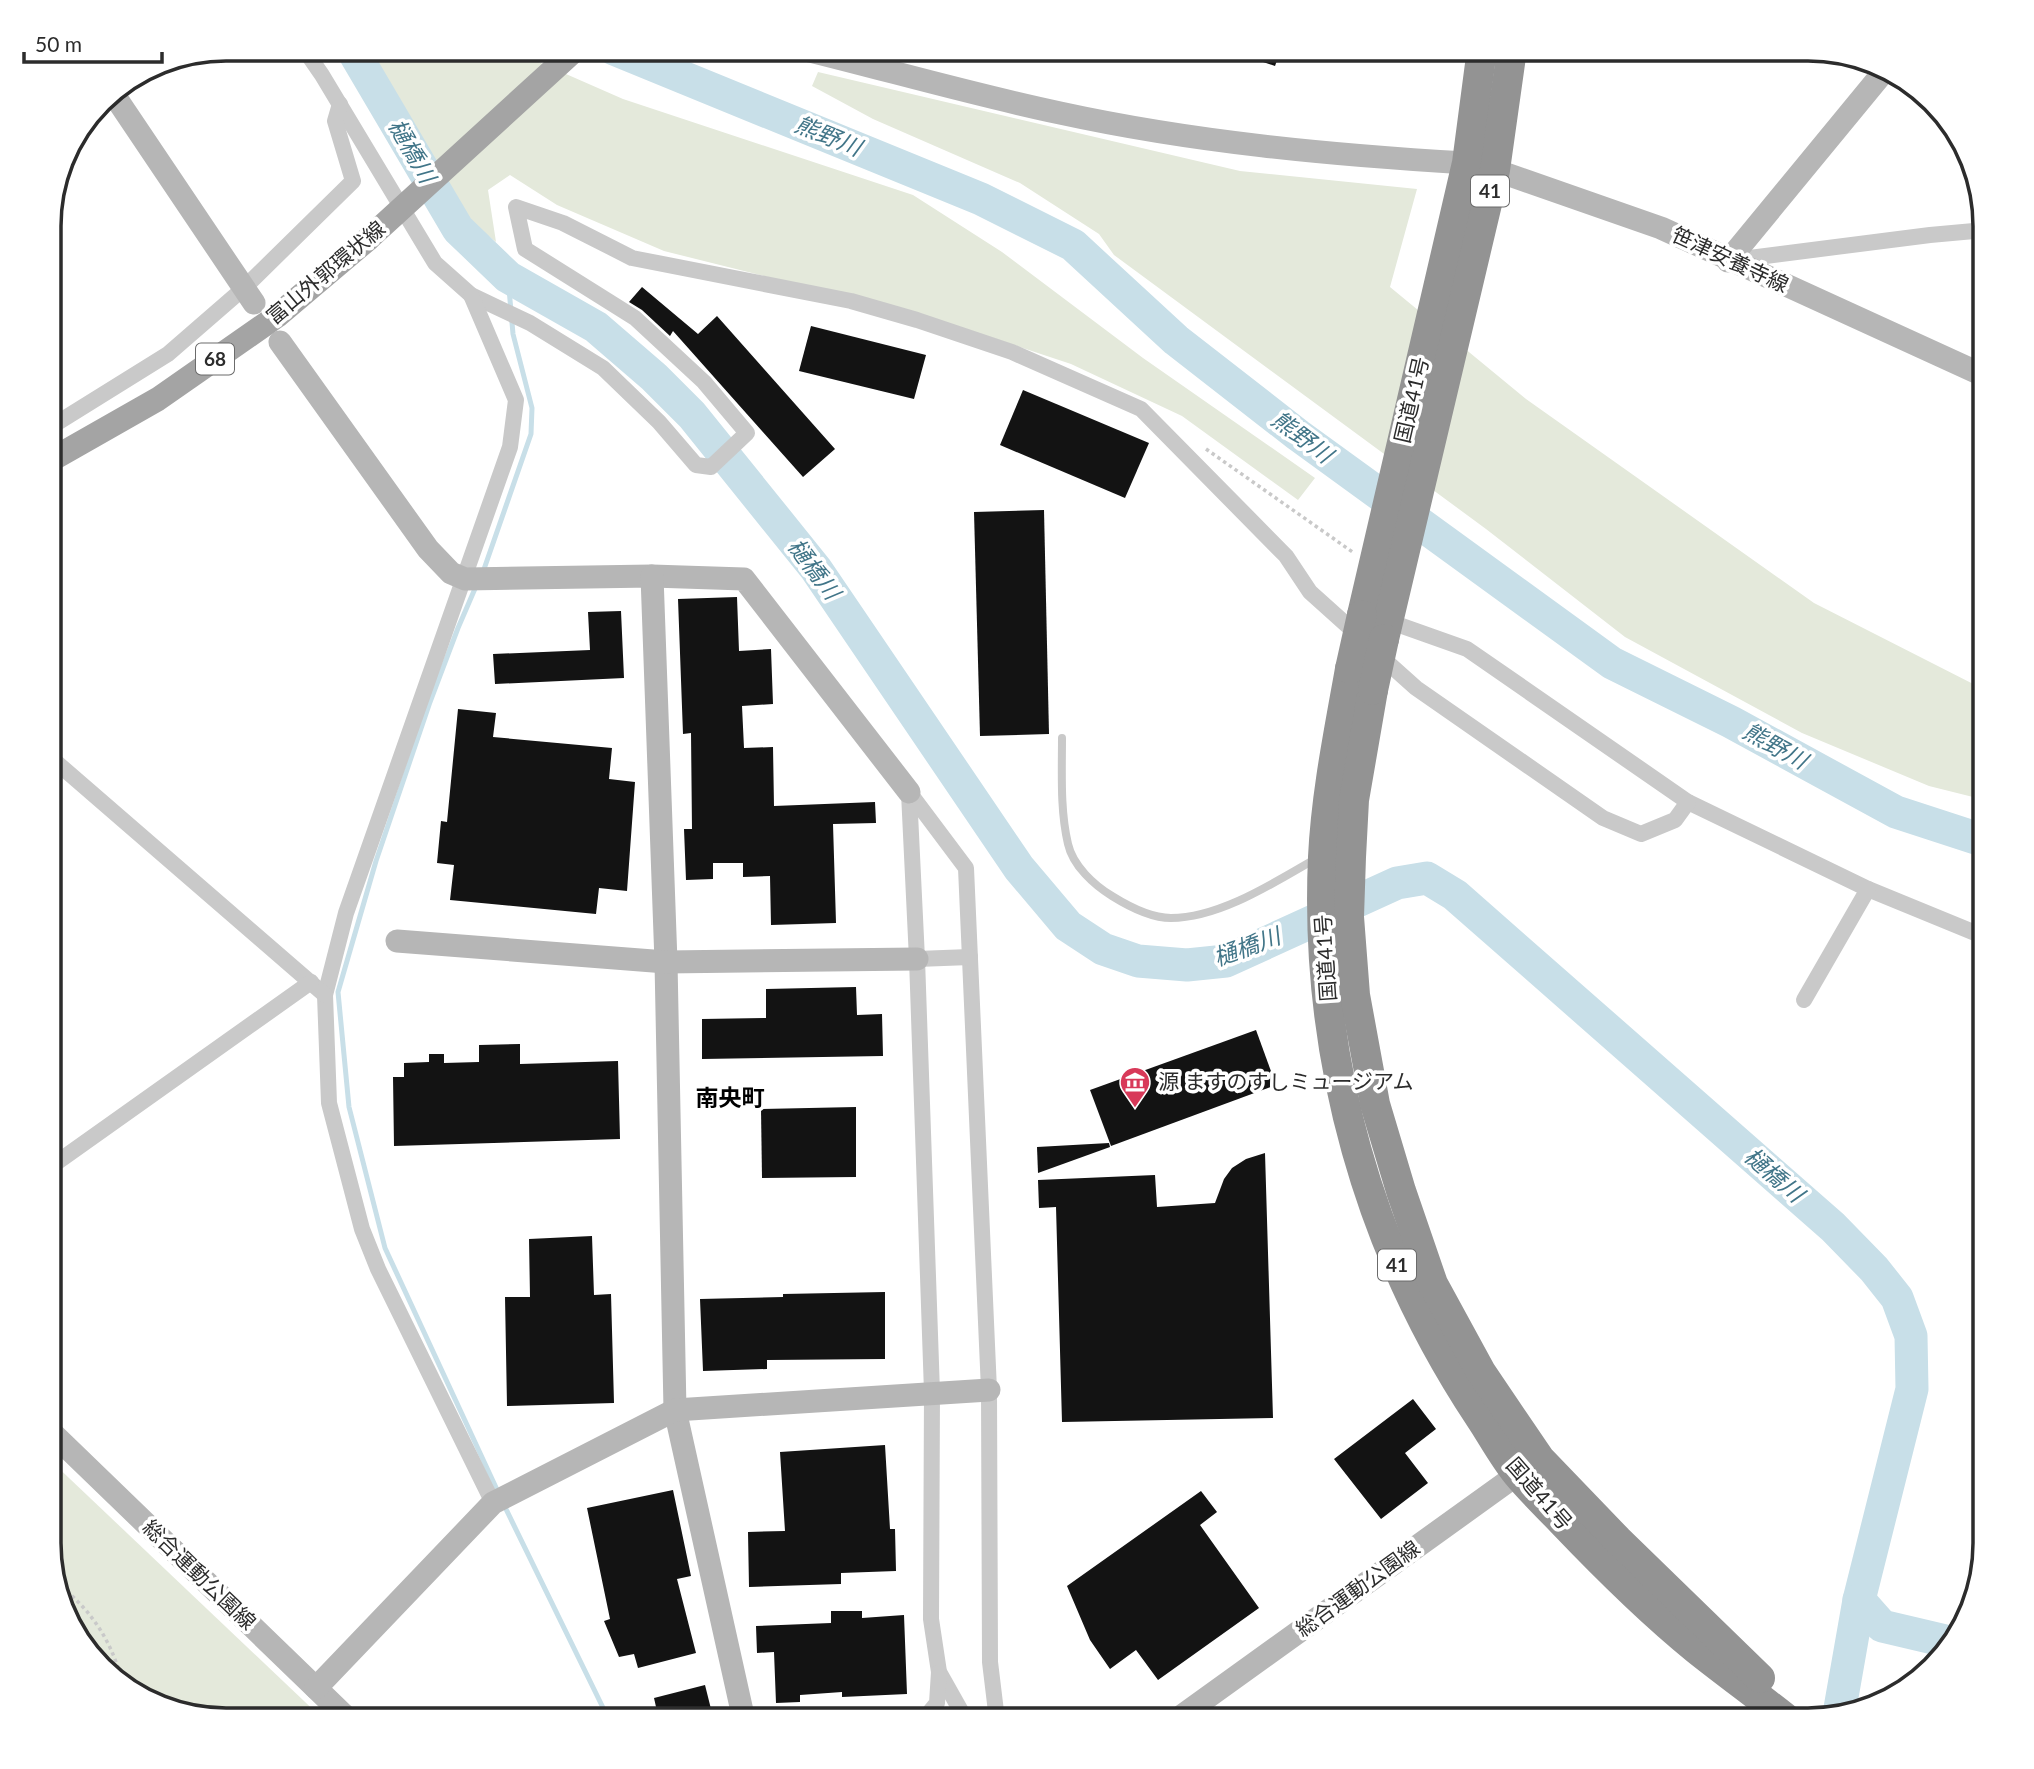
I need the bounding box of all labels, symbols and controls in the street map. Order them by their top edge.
scale bar [24,21,163,65]
text: 50 m [35,31,82,56]
water label: 熊野川 [791,109,868,162]
water label: 樋橋川 [383,114,444,190]
road number: 41 [1471,176,1509,206]
street label: 富山外郭環状線 [261,215,389,329]
street label: 笹津安養寺線 [1668,221,1793,297]
road number: 68 [196,344,234,374]
street label: 国道41号 [1389,354,1433,445]
water label: 熊野川 [1267,404,1341,470]
water label: 樋橋川 [783,532,849,607]
water label: 熊野川 [1739,716,1815,776]
street label: 国道41号 [1309,914,1340,1003]
water label: 樋橋川 [1209,920,1287,971]
museum icon: 源 ますのすしミュージアム [1118,1065,1152,1109]
place label: 源 ますのすしミュージアム [1158,1068,1414,1093]
district label: 南央町 [696,1083,765,1111]
water label: 樋橋川 [1739,1141,1812,1209]
road number: 41 [1378,1250,1416,1280]
street label: 国道41号 [1502,1452,1578,1534]
street label: 総合運動公園線 [138,1514,262,1634]
street label: 総合運動公園線 [1290,1534,1424,1641]

